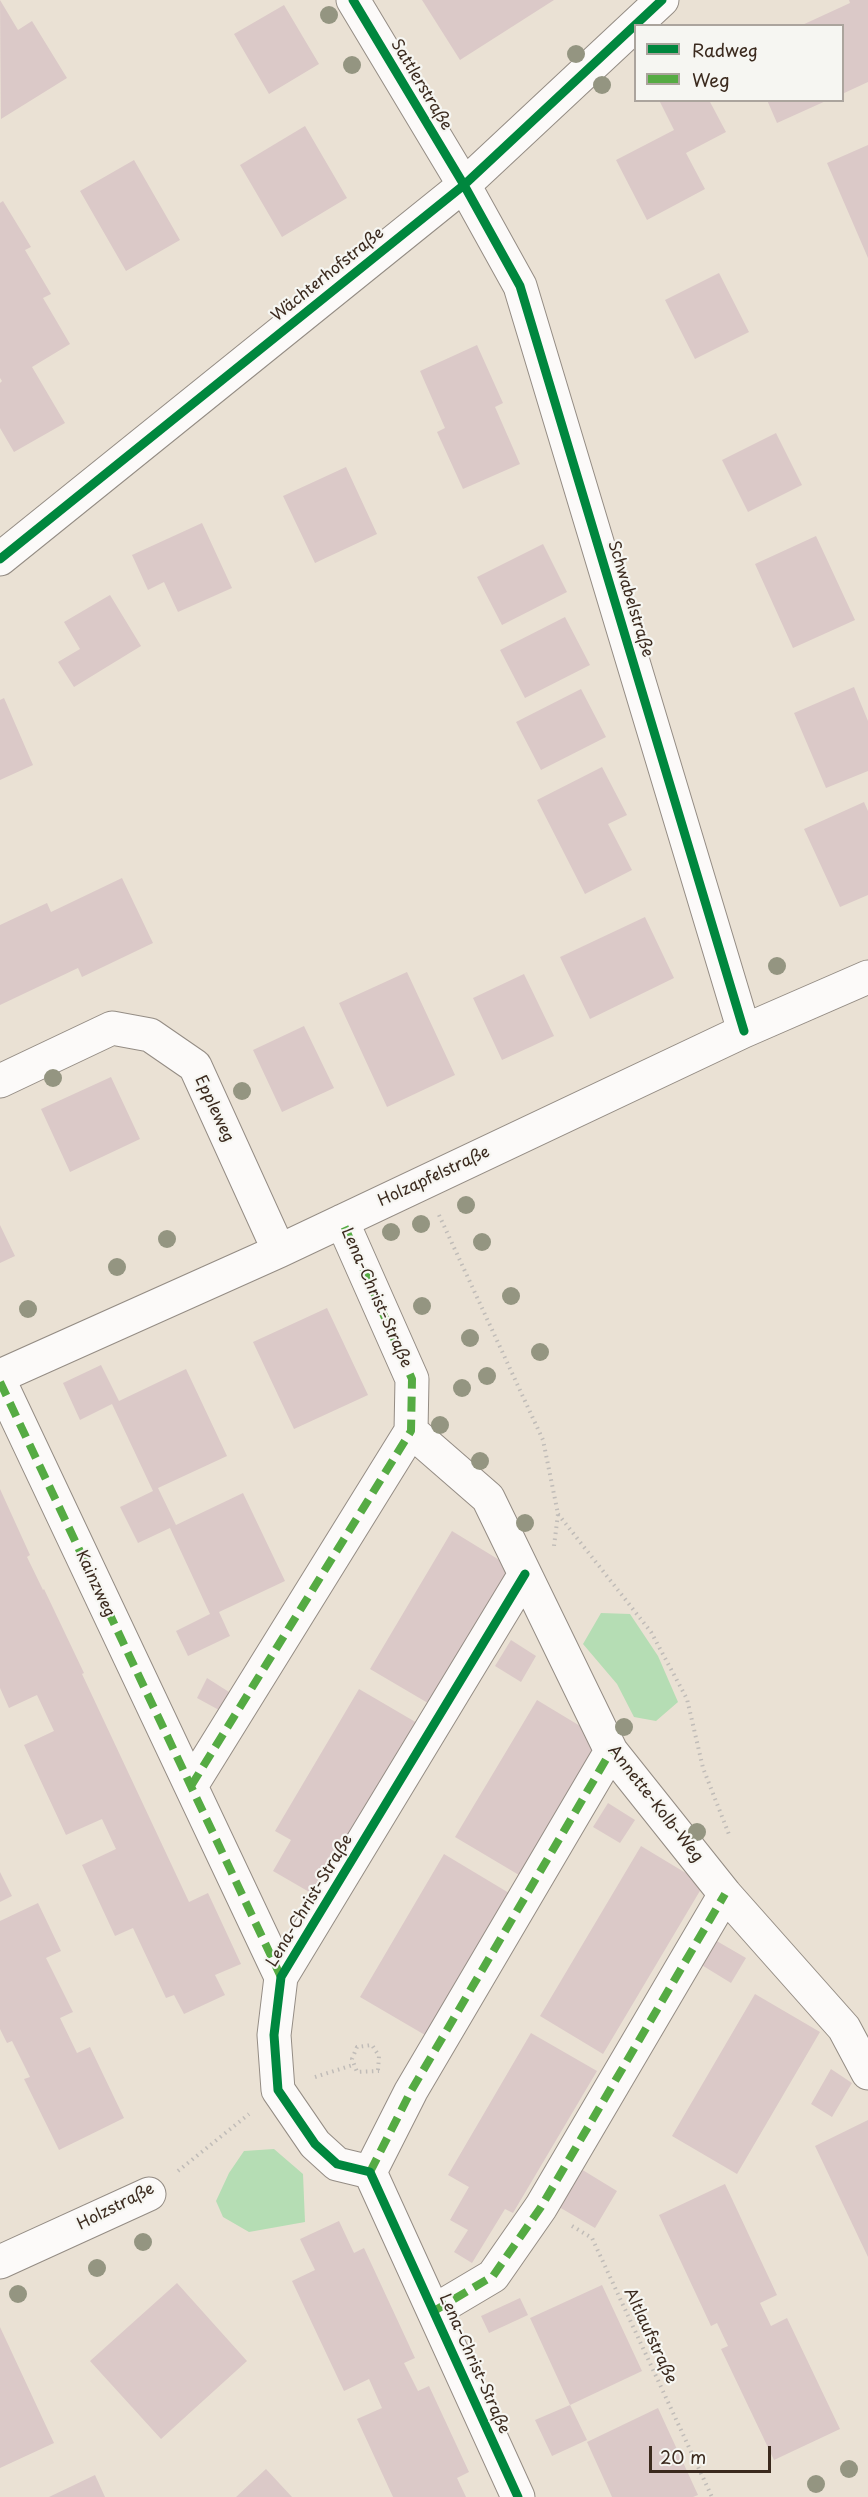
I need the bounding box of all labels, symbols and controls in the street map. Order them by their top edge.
legend [634,24,844,102]
street label: Sattlerstraße [386,36,456,134]
text: Radweg [692,36,758,63]
text: Weg [692,66,730,93]
street label: Wächterhofstraße [268,224,388,326]
street label: Schwabelstraße [603,538,657,660]
street label: Eppleweg [190,1073,238,1145]
street label: Holzapfelstraße [375,1143,493,1211]
street label: Lena-Christ-Straße [336,1225,416,1371]
street label: Kainzweg [71,1548,119,1620]
street label: Annette-Kolb-Weg [603,1742,707,1866]
street label: Lena-Christ-Straße [263,1831,357,1971]
street label: Holzstraße [74,2179,158,2235]
street label: Altlaufstraße [619,2285,681,2387]
street label: Lena-Christ-Straße [434,2291,514,2437]
scale bar [652,2434,774,2472]
text: 20 m [660,2443,706,2470]

